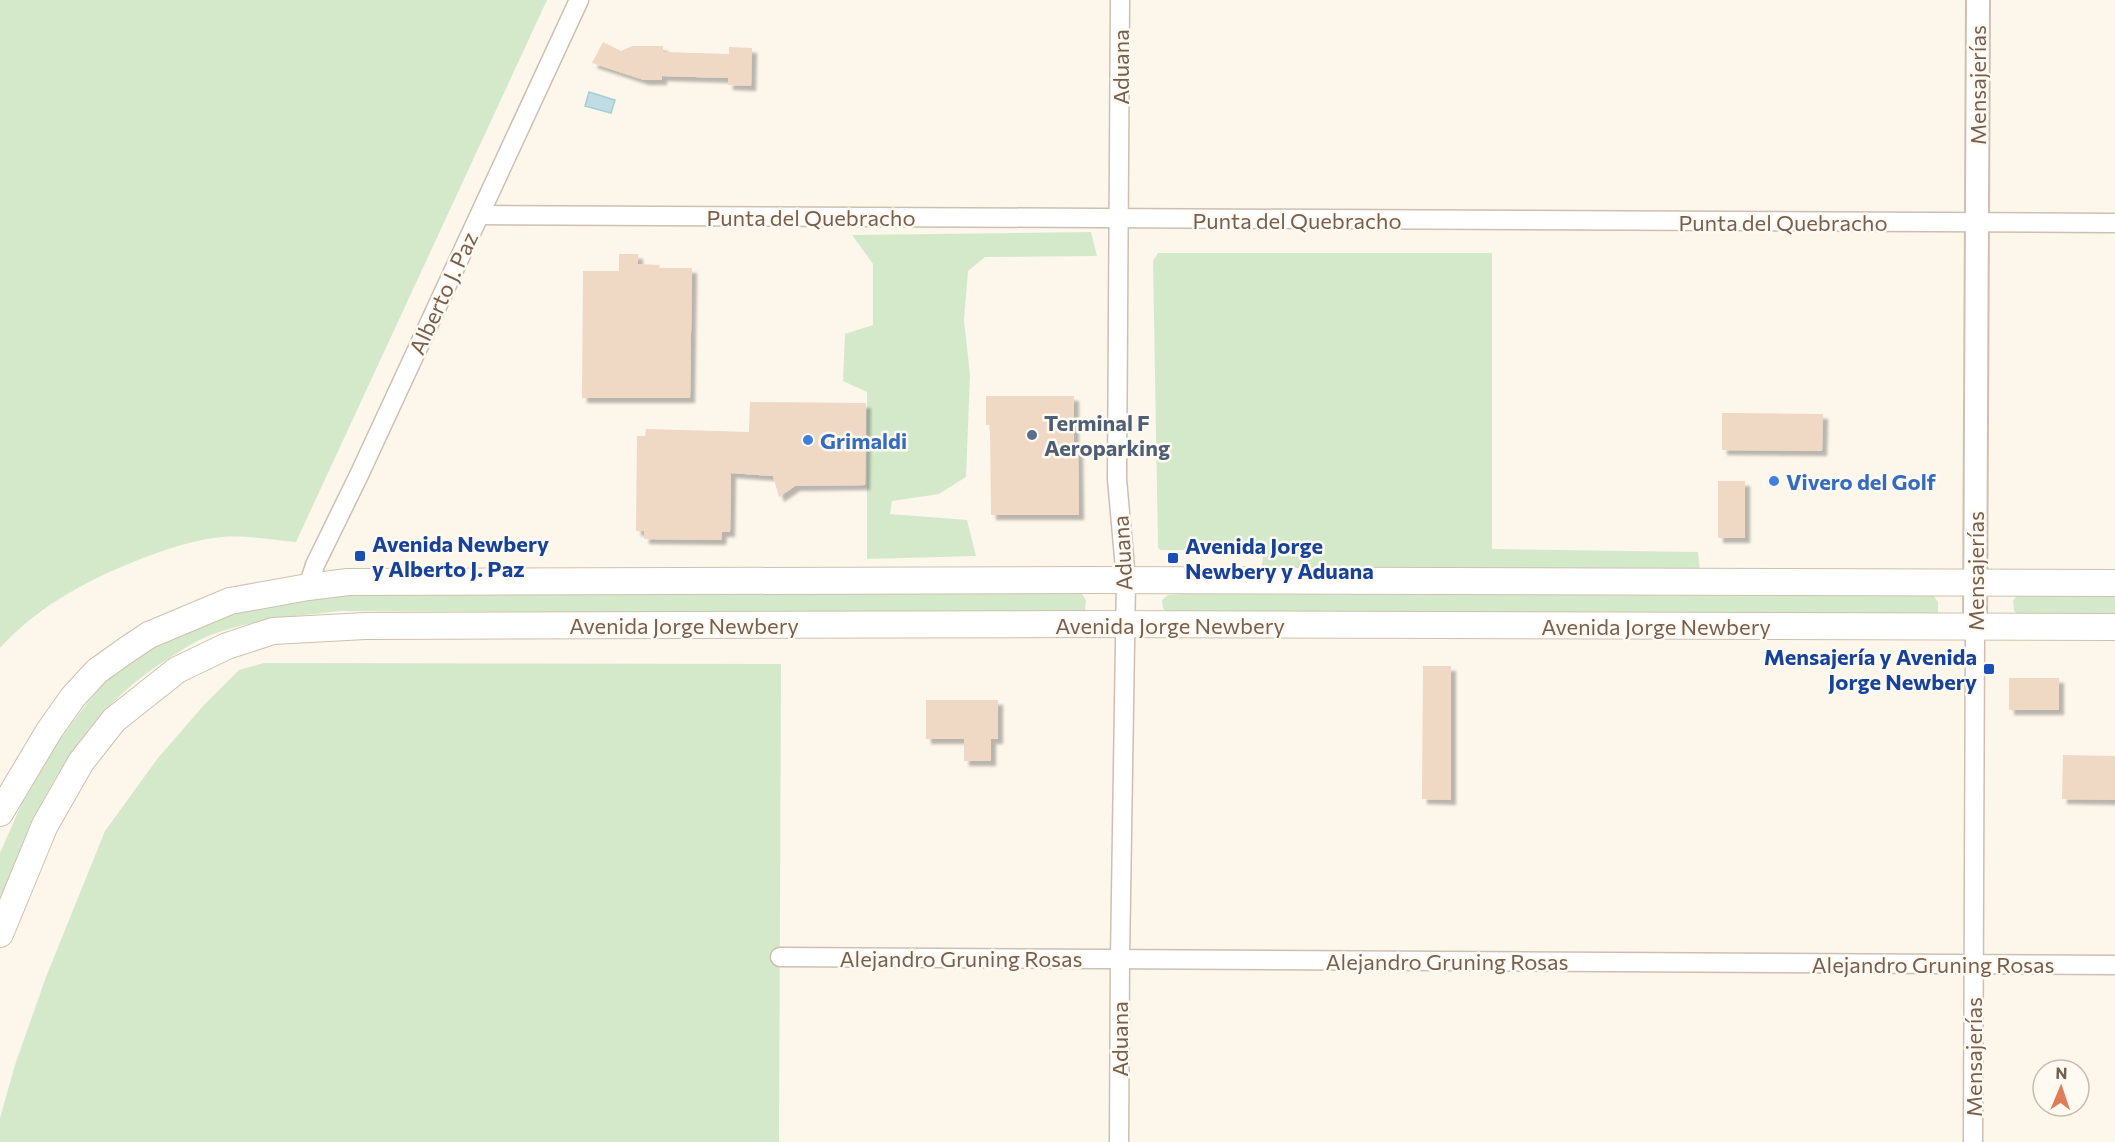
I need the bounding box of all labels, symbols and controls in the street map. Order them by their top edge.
street label: Mensajerías [1964,25,1991,145]
street label: Aduana [1107,29,1134,105]
street label: Punta del Quebracho [706,204,916,231]
street label: Punta del Quebracho [1192,207,1402,234]
street label: Punta del Quebracho [1678,209,1888,236]
street label: Alberto J. Paz [403,227,483,359]
place label: Terminal F Aeroparking [1044,409,1170,461]
place label: Grimaldi [820,427,907,454]
marker: Terminal F Aeroparking [1025,428,1039,442]
marker: Grimaldi [801,433,815,447]
place label: Vivero del Golf [1786,468,1937,495]
marker: Vivero del Golf [1767,474,1781,488]
street label: Mensajerías [1962,511,1989,631]
street label: Aduana [1107,515,1137,591]
place label: Avenida Newbery y Alberto J. Paz [372,530,549,582]
place label: Avenida Jorge Newbery y Aduana [1185,532,1374,584]
marker: Avenida Newbery y Alberto J. Paz [353,549,367,563]
marker: Avenida Jorge Newbery y Aduana [1166,551,1180,565]
street label: Avenida Jorge Newbery [569,612,799,639]
street label: Avenida Jorge Newbery [1055,612,1285,639]
street label: Avenida Jorge Newbery [1541,613,1771,640]
place label: Mensajería y Avenida Jorge Newbery [1764,643,1977,695]
marker: Mensajería y Avenida Jorge Newbery [1982,662,1996,676]
street label: Alejandro Gruning Rosas [839,945,1083,972]
street label: Alejandro Gruning Rosas [1325,948,1569,975]
street label: Alejandro Gruning Rosas [1811,951,2055,978]
street label: Mensajerías [1960,997,1987,1117]
street label: Aduana [1106,1001,1133,1077]
north arrow [2031,1058,2091,1118]
text: N [2055,1063,2068,1082]

